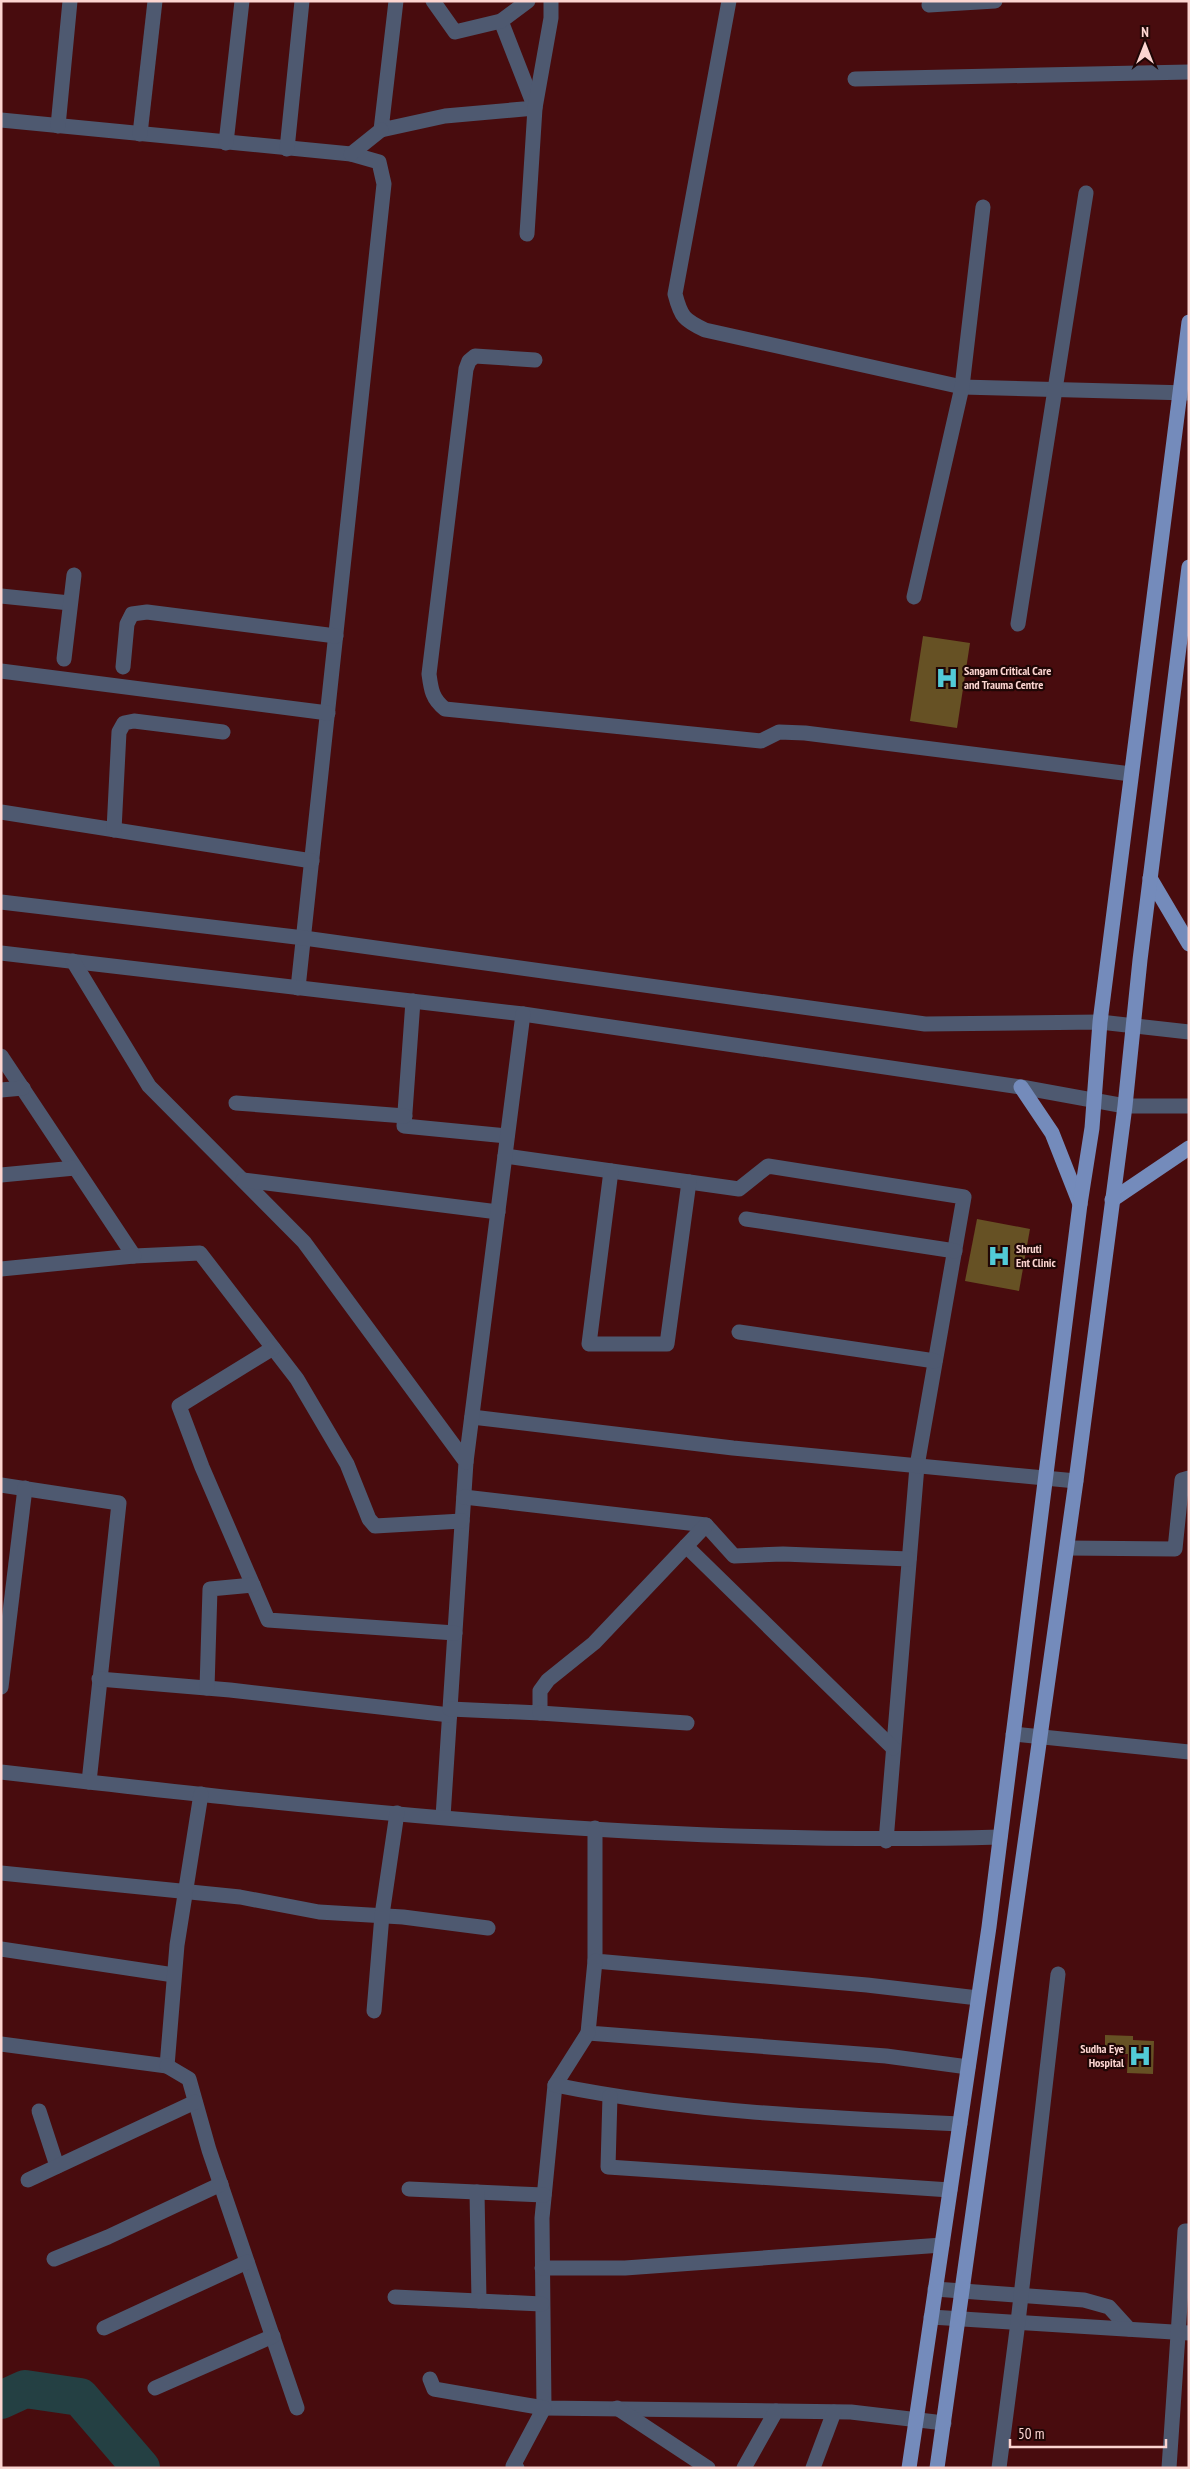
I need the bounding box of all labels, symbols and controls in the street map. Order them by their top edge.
north arrow [1120,20,1170,70]
text: N [1141,23,1149,41]
place label: Sangam Critical Care and Trauma Centre [964,663,1051,692]
hospital icon: Sangam Critical Care and Trauma Centre [934,665,960,691]
place label: Shruti Ent Clinic [1016,1241,1057,1270]
hospital icon: Shruti Ent Clinic [986,1243,1012,1269]
place label: Sudha Eye Hospital [1080,2041,1124,2070]
hospital icon: Sudha Eye Hospital [1127,2043,1153,2069]
scale bar [1010,2416,1166,2448]
text: 50 m [1018,2424,1044,2443]

